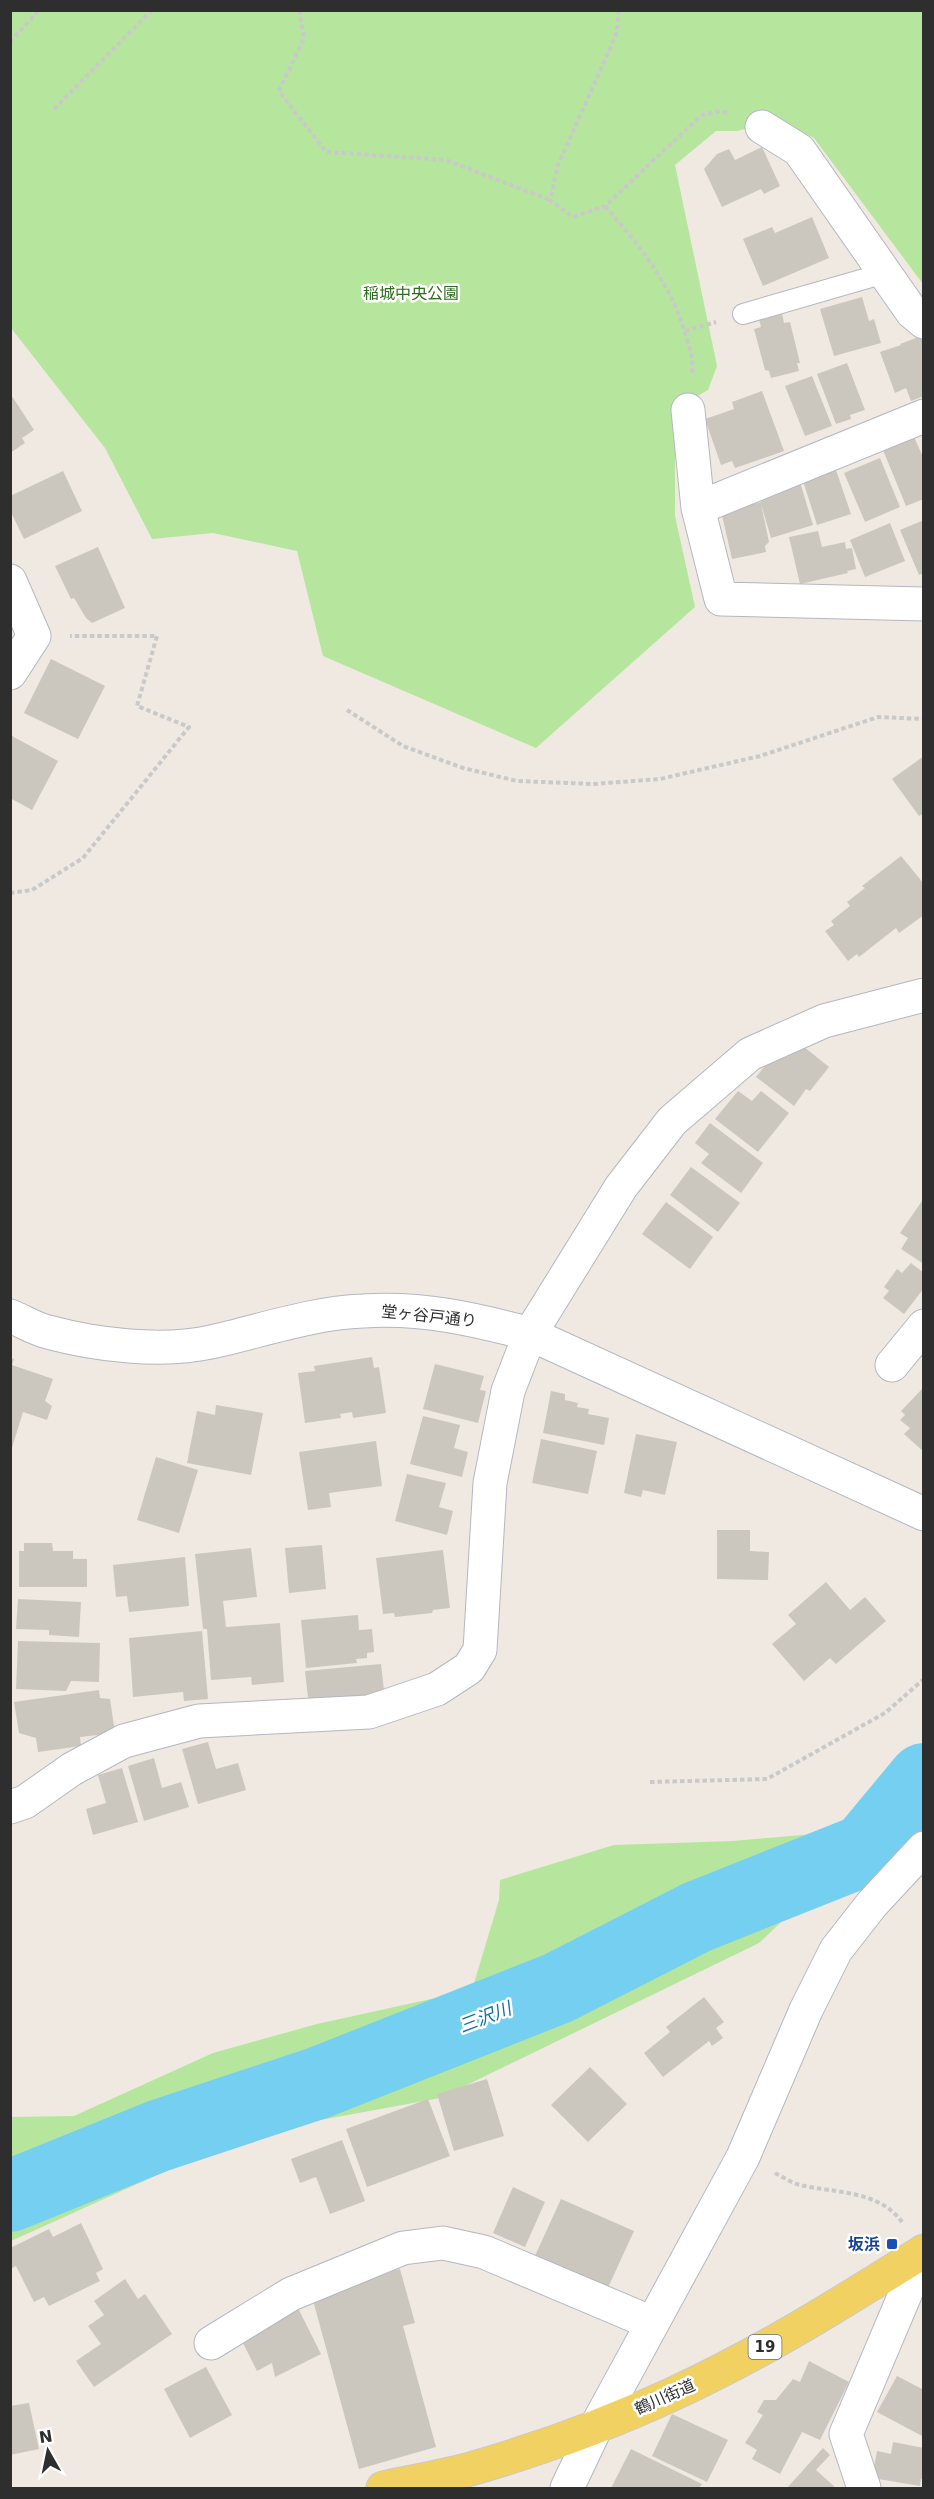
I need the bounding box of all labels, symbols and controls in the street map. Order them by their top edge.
park label: 稲城中央公園 [363,284,459,303]
street label: 堂ヶ谷戸通り [380,1302,478,1330]
water label: 三沢川 [456,1997,516,2036]
place label: 坂浜 [848,2235,880,2254]
marker: 坂浜 [885,2237,899,2251]
road number: 19 [748,2335,782,2359]
street label: 鶴川街道 [632,2375,698,2419]
north arrow [18,2421,78,2481]
text: N [38,2426,54,2447]

